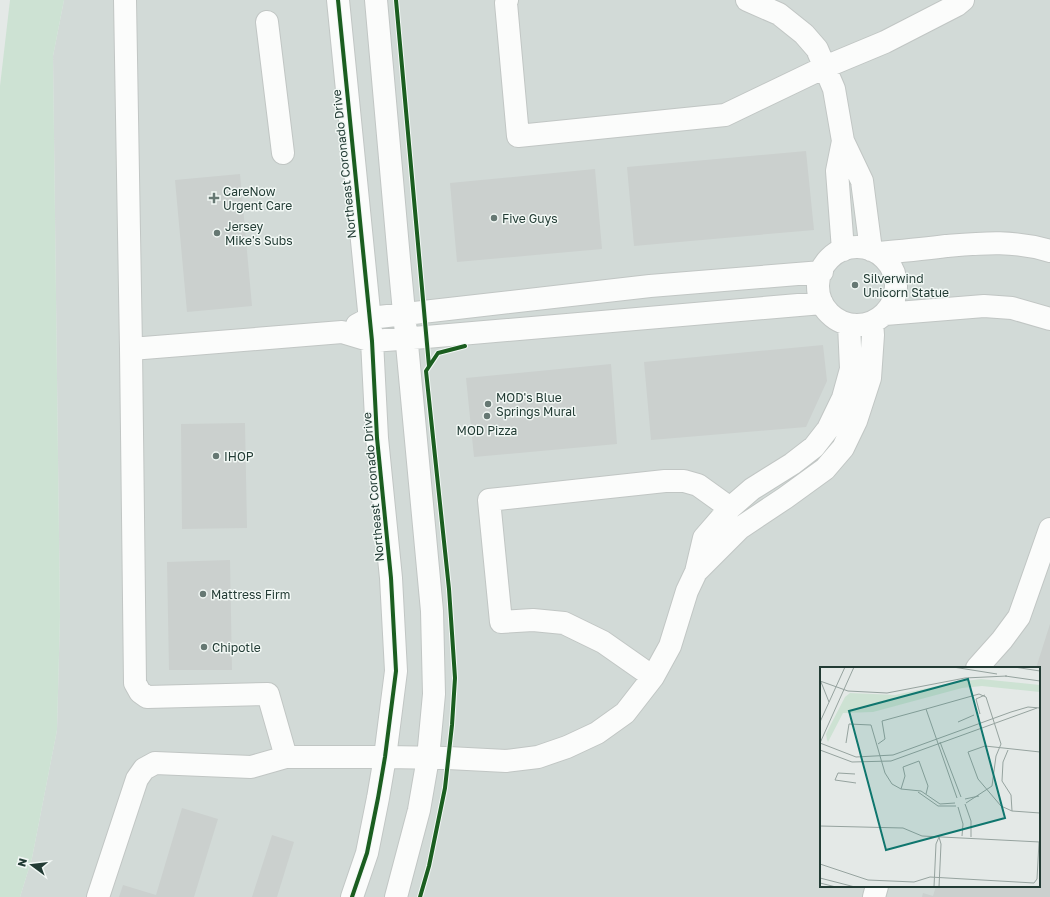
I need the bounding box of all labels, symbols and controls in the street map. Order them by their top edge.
street label: Northeast Coronado Drive [329,89,359,239]
place label: CareNow Urgent Care [223,184,292,213]
marker: CareNow Urgent Care [208,192,220,204]
place label: Five Guys [502,211,558,226]
marker: Five Guys [489,213,499,223]
place label: Jersey Mike's Subs [225,219,293,248]
marker: Jersey Mike's Subs [212,228,222,238]
place label: Silverwind Unicorn Statue [863,271,949,300]
marker: Silverwind Unicorn Statue [850,280,860,290]
place label: MOD's Blue Springs Mural [496,390,576,419]
marker: MOD's Blue Springs Mural [483,399,493,409]
marker: MOD Pizza [482,411,492,421]
street label: Northeast Coronado Drive [359,412,387,562]
place label: MOD Pizza [457,423,517,438]
place label: IHOP [224,449,254,464]
marker: IHOP [211,451,221,461]
place label: Mattress Firm [211,587,290,602]
marker: Mattress Firm [198,589,208,599]
place label: Chipotle [212,640,261,655]
marker: Chipotle [199,642,209,652]
inset map [820,667,1040,887]
north arrow [12,845,52,885]
text: N [14,857,29,868]

